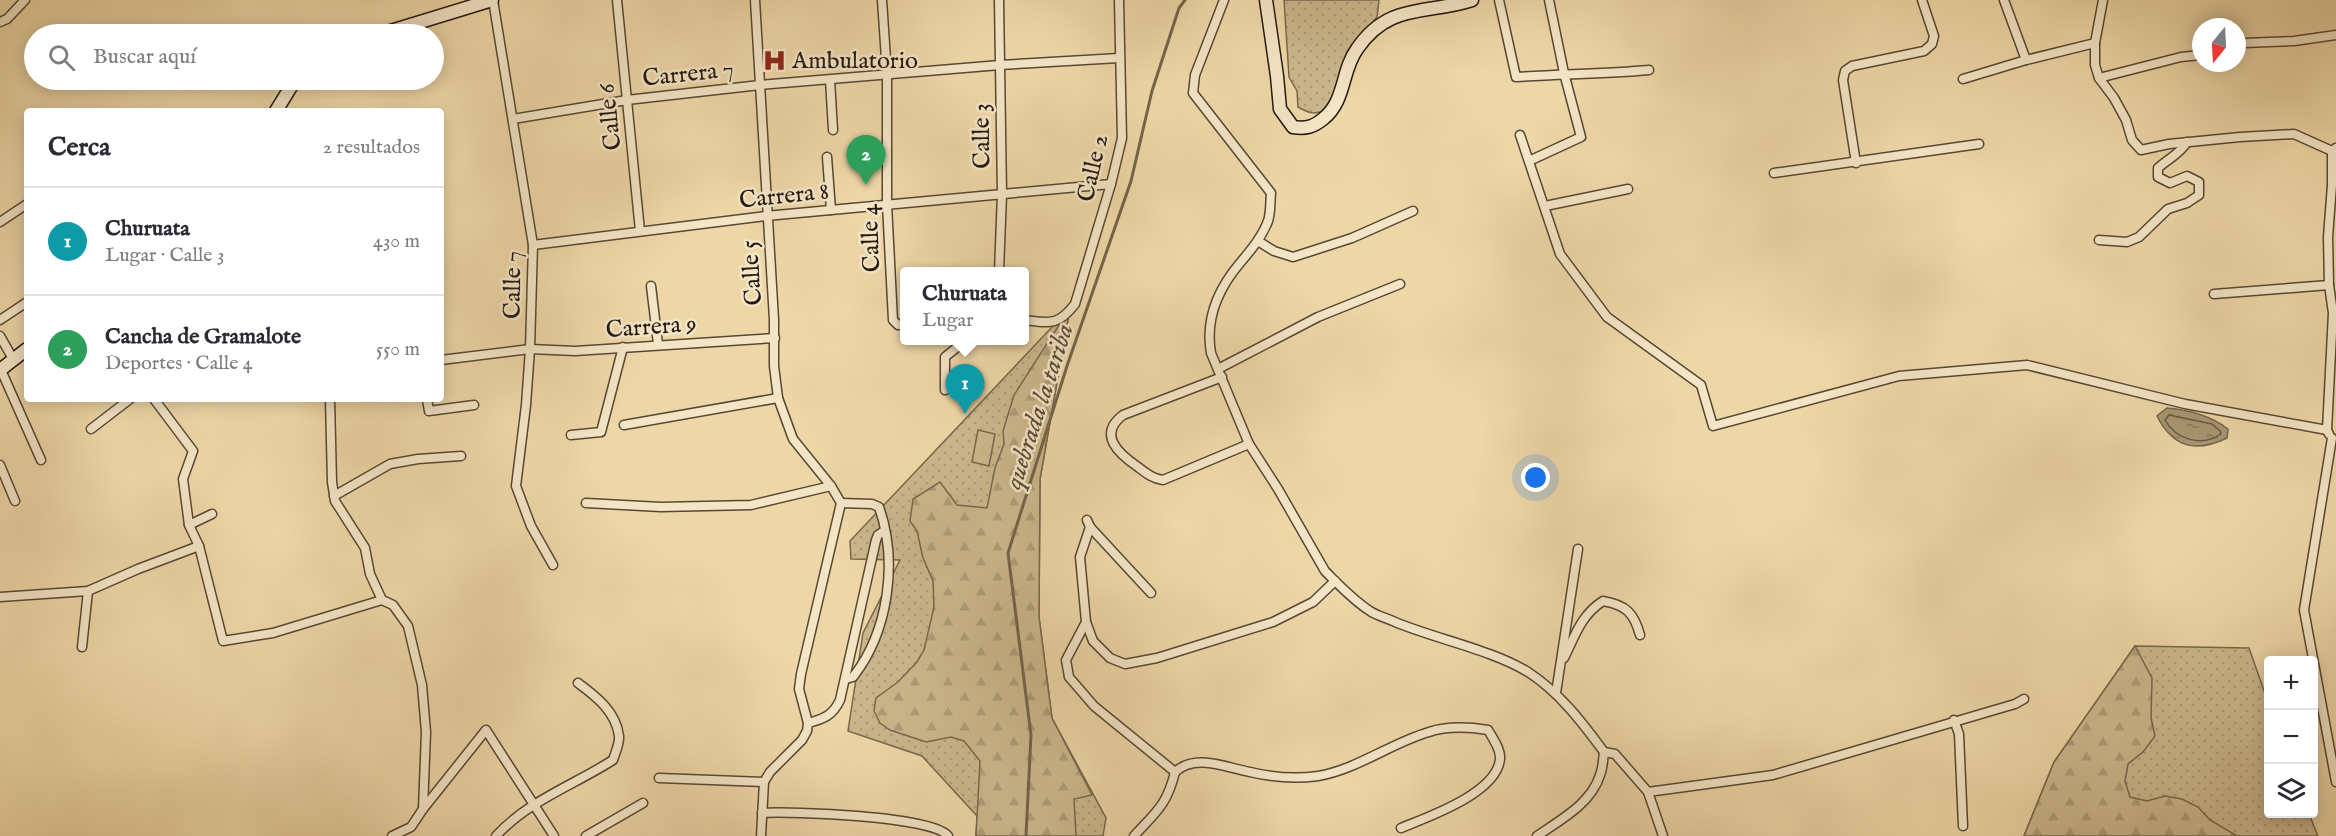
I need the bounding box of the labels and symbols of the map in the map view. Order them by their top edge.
north arrow [2192,18,2246,72]
place label: Ambulatorio [791,46,918,77]
hospital icon: Ambulatorio [761,47,787,73]
street label: Carrera 7 [641,54,735,95]
street label: Calle 6 [591,81,629,152]
street label: Calle 3 [966,103,999,169]
street label: Calle 2 [1071,132,1116,205]
pin: 2 [846,136,886,185]
street label: Carrera 8 [738,176,831,217]
street label: Calle 4 [855,203,888,273]
street label: Calle 5 [735,239,770,307]
street label: Calle 7 [497,251,530,319]
street label: Carrera 9 [605,309,698,346]
water label: quebrada la tariba [997,320,1082,494]
pin: 1 [946,364,984,414]
your location [1521,463,1550,492]

